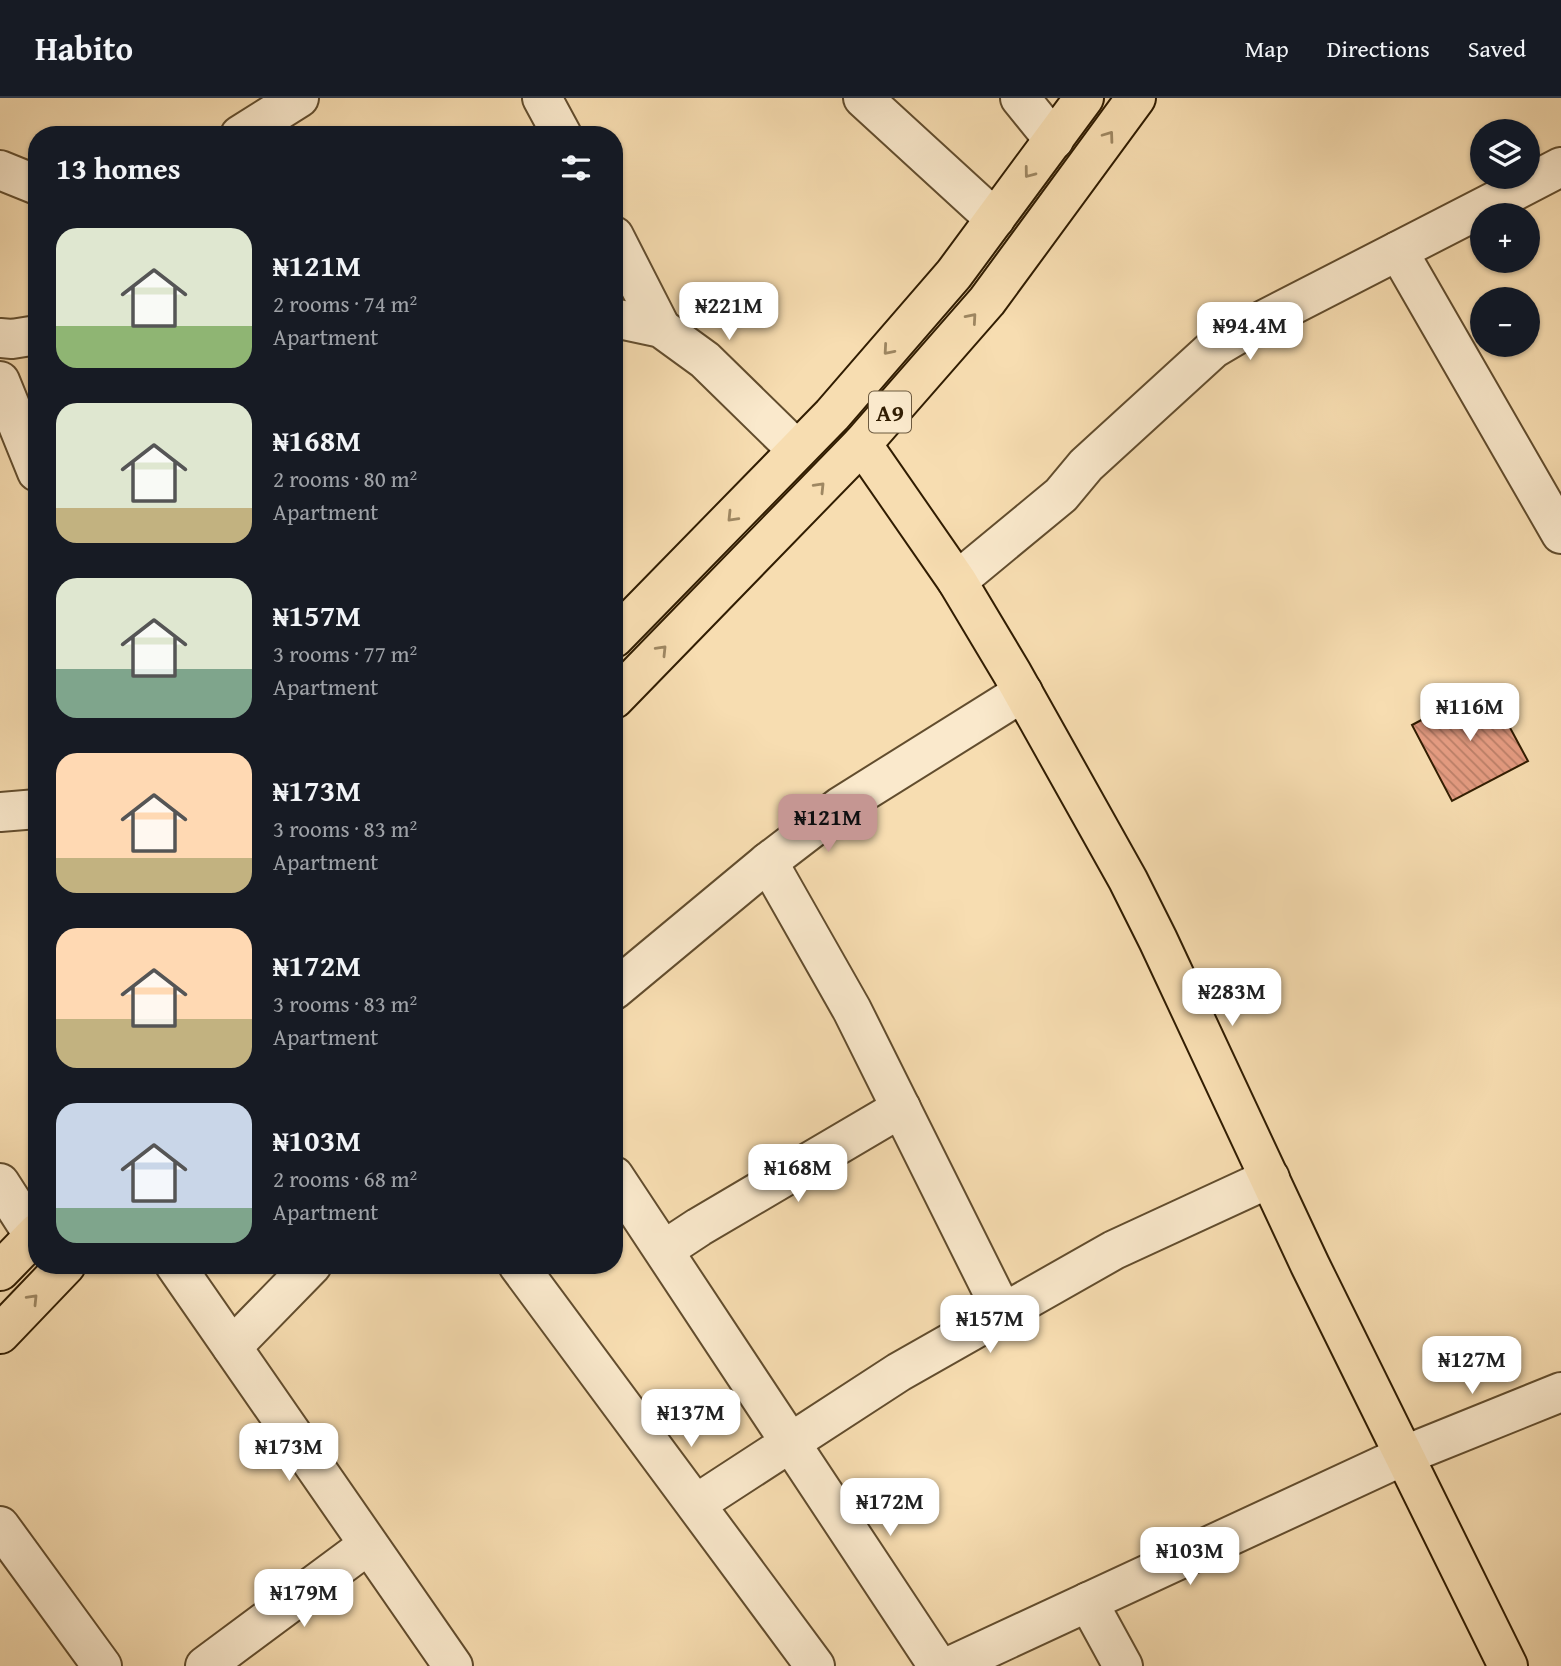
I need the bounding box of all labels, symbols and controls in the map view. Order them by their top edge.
text: Habito [35,24,133,72]
text: Map [1245,31,1289,66]
text: Directions [1327,31,1430,66]
text: Saved [1468,31,1526,66]
map controls [1470,119,1540,357]
button: layers [1470,119,1540,189]
one-way arrow [1101,131,1113,144]
text: 13 homes [56,146,181,190]
icon: filters [557,149,595,187]
one-way arrow [1025,165,1038,177]
button: + [1470,203,1540,273]
text: ₦121M [273,243,361,287]
icon: home [112,256,196,340]
pin: ₦221M [680,282,778,342]
text: 2 rooms · 74 m² [273,287,417,320]
button: − [1470,287,1540,357]
text: ₦221M [695,288,763,321]
pin: ₦94.4M [1193,302,1307,362]
text: ₦94.4M [1213,308,1287,341]
one-way arrow [964,313,976,326]
text: Apartment [273,320,378,353]
one-way arrow [884,342,896,355]
road number: A9 [869,391,911,432]
text: ₦168M [273,418,361,462]
icon: home [112,431,196,515]
text: 2 rooms · 80 m² [273,462,417,495]
one-way arrow [812,483,825,496]
text: Apartment [273,495,378,528]
one-way arrow [728,508,741,521]
text: ₦157M [273,593,361,637]
icon: home [112,606,196,690]
text: 3 rooms · 77 m² [273,637,417,670]
one-way arrow [653,646,666,659]
text: Apartment [273,670,378,703]
pin: ₦116M [1421,684,1519,743]
text: ₦116M [1436,689,1504,722]
text: ₦173M [273,768,361,812]
icon: home [112,781,196,865]
pin: ₦121M [779,794,877,854]
text: ₦121M [794,800,862,833]
text: 3 rooms · 83 m² [273,812,417,845]
text: Apartment [273,845,378,878]
text: ₦172M [273,943,361,987]
icon: home [112,956,196,1040]
pin: ₦283M [1183,968,1281,1028]
text: ₦283M [1198,974,1266,1007]
text: 3 rooms · 83 m² [273,987,417,1020]
text: Apartment [273,1020,378,1053]
text: ₦103M [273,1118,361,1162]
icon: home [112,1131,196,1215]
pin: ₦168M [749,1144,847,1204]
text: ₦168M [764,1150,832,1183]
text: 2 rooms · 68 m² [273,1162,417,1195]
text: Apartment [273,1195,378,1228]
one-way arrow [25,1295,38,1308]
pin: ₦157M [941,1296,1039,1355]
text: ₦157M [956,1301,1024,1334]
pin: ₦127M [1423,1336,1521,1396]
text: ₦127M [1438,1342,1506,1375]
pin: ₦137M [642,1390,740,1449]
text: ₦137M [657,1395,725,1428]
pin: ₦173M [240,1424,338,1483]
text: ₦173M [255,1429,323,1462]
pin: ₦172M [841,1478,939,1538]
text: ₦172M [856,1484,924,1517]
pin: ₦103M [1141,1528,1239,1587]
text: ₦103M [1156,1533,1224,1566]
pin: ₦179M [255,1570,353,1629]
text: ₦179M [270,1575,338,1608]

